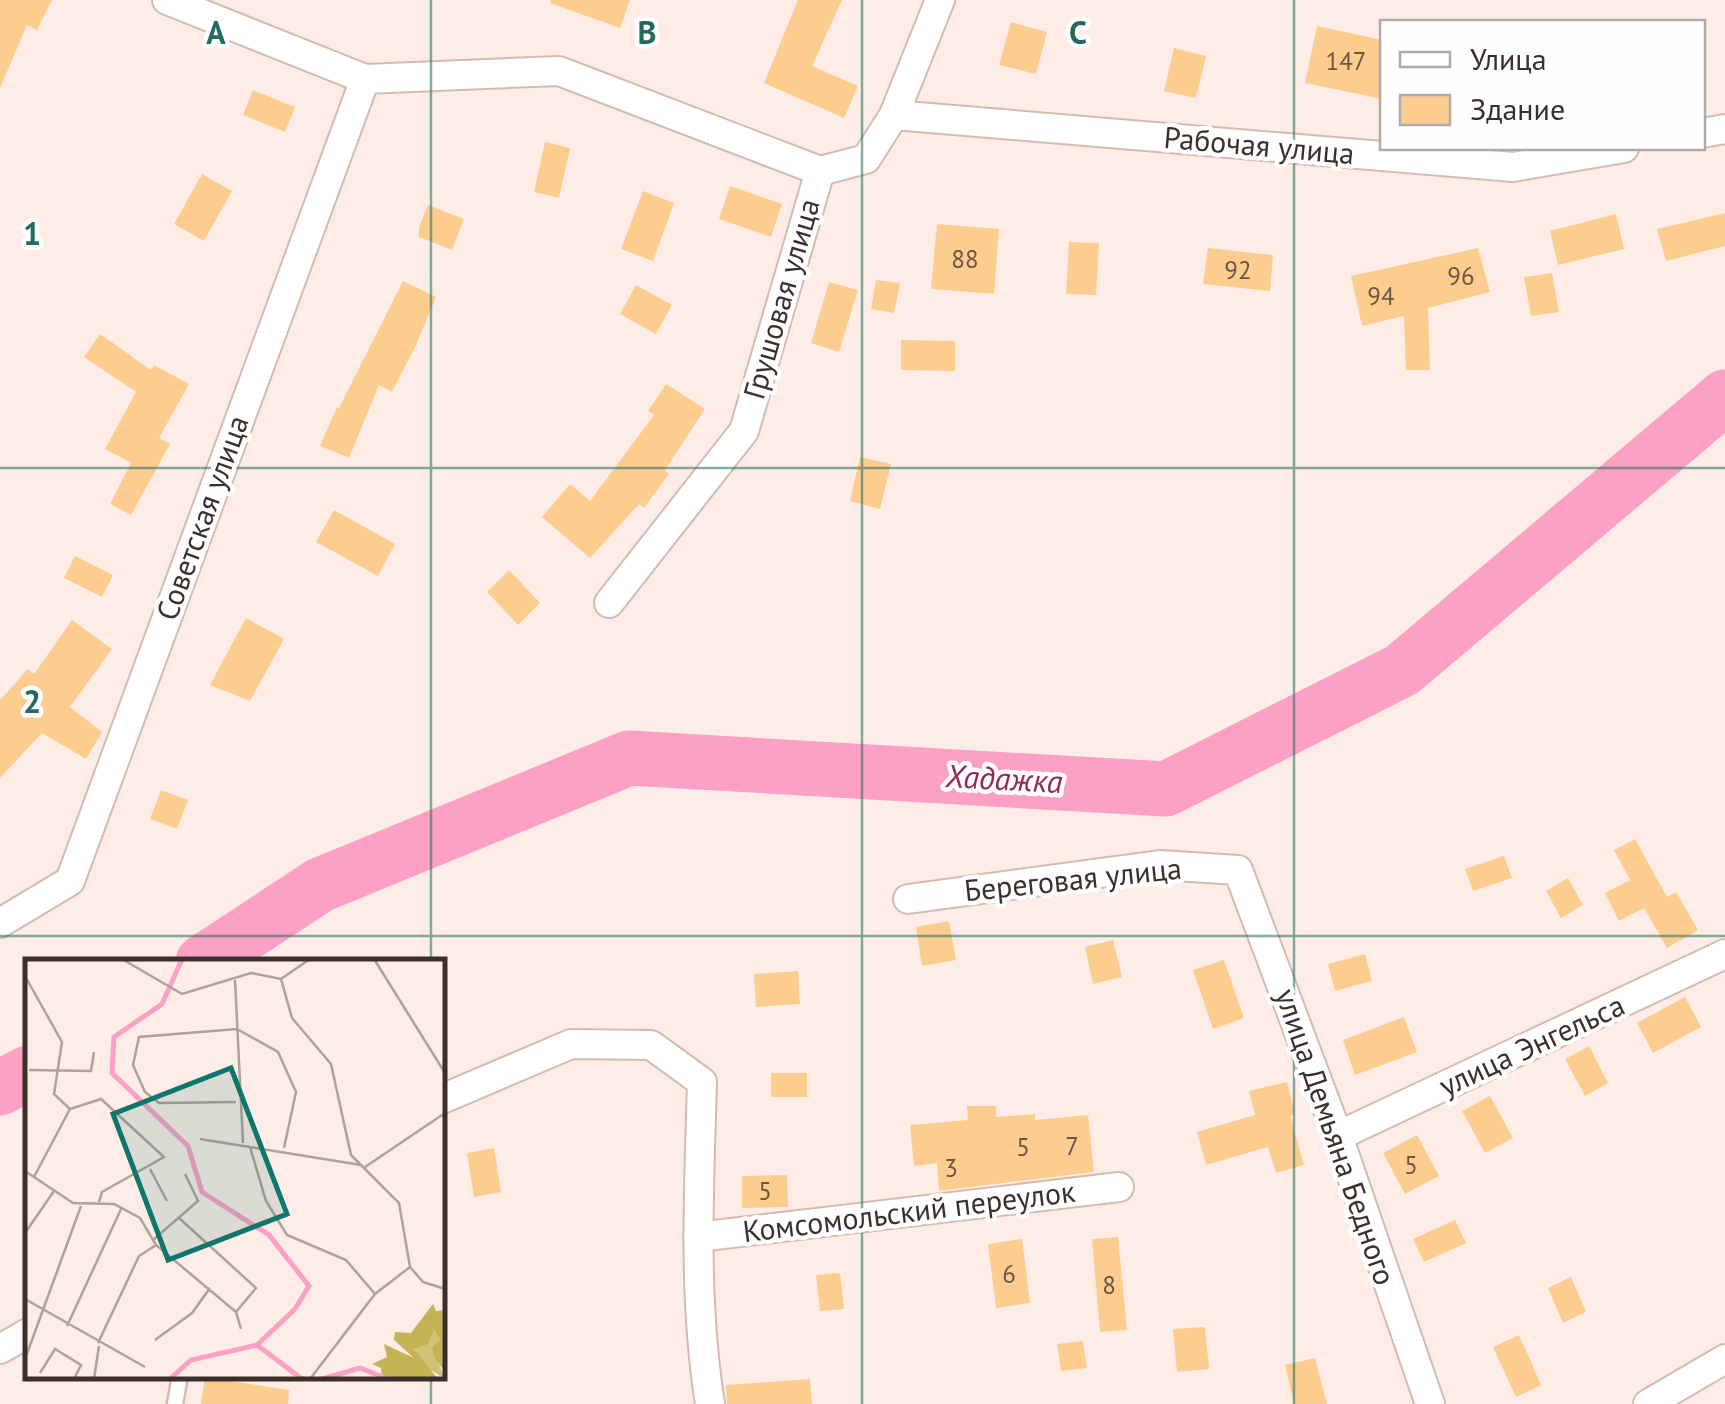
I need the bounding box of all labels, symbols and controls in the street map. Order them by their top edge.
text: A [206,11,226,53]
text: B [638,11,656,53]
text: C [1069,11,1087,53]
legend [1380,20,1705,150]
text: Улица [1470,39,1547,78]
house number: 147 [1326,45,1366,77]
text: Здание [1470,89,1565,128]
street label: Рабочая улица [1162,117,1356,172]
street label: Грушовая улица [733,194,828,403]
text: 1 [23,212,41,254]
house number: 88 [951,243,979,275]
house number: 92 [1224,254,1252,286]
house number: 96 [1447,260,1475,292]
house number: 94 [1367,280,1395,312]
street label: Советская улица [146,410,257,625]
text: 2 [23,680,41,722]
water label: Хадажка [943,754,1064,802]
street label: Береговая улица [962,848,1183,909]
inset map [25,959,445,1379]
street label: улица Демьяна Бедного [1267,983,1405,1290]
street label: улица Энгельса [1432,985,1630,1105]
house number: 7 [1065,1130,1079,1162]
house number: 5 [1016,1131,1030,1163]
house number: 5 [1404,1149,1418,1181]
house number: 3 [944,1152,958,1184]
street label: Комсомольский переулок [740,1171,1078,1250]
house number: 5 [758,1175,772,1207]
house number: 6 [1002,1258,1016,1290]
house number: 8 [1102,1269,1116,1301]

